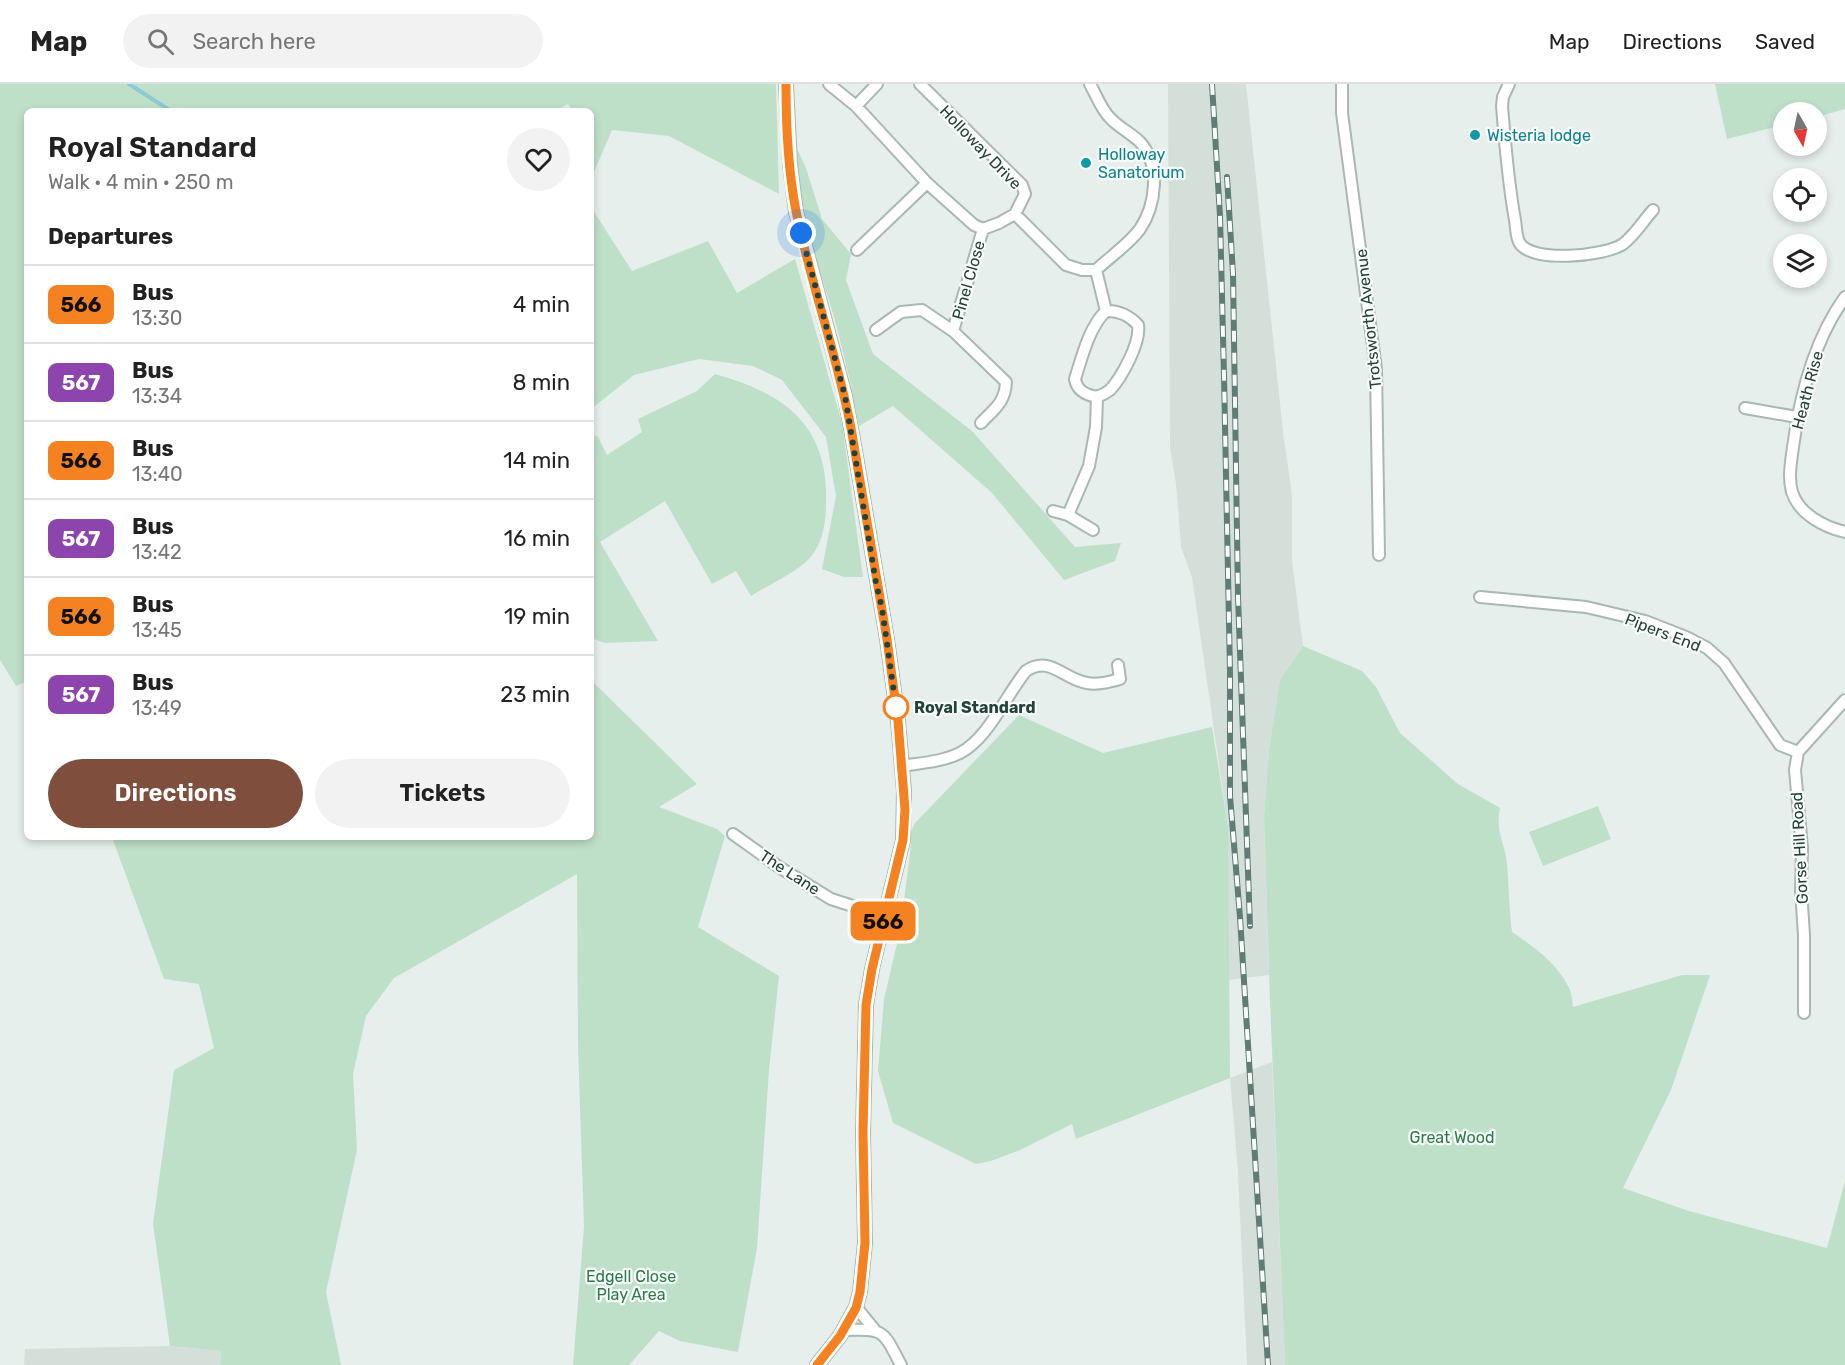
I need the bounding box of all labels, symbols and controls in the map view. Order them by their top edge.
search box [123,14,543,68]
text: Map [30,25,87,58]
icon: search [144,25,177,58]
text: Search here [192,28,316,55]
text: Map [1549,29,1590,54]
text: Directions [1623,29,1722,54]
text: Saved [1755,29,1815,54]
street label: Holloway Drive [936,101,1026,193]
north arrow [1773,102,1827,156]
map controls [1773,102,1827,288]
place label: Wisteria lodge [1487,126,1591,145]
button: heart [507,128,570,191]
marker: Wisteria lodge [1468,128,1482,142]
text: Royal Standard [48,131,257,164]
place label: Holloway Sanatorium [1098,145,1184,182]
marker: Holloway Sanatorium [1079,156,1093,170]
button: locate [1773,168,1827,222]
text: Walk · 4 min · 250 m [48,170,233,194]
your location [786,218,816,248]
text: Departures [48,223,173,250]
button: layers [1773,234,1827,288]
street label: Pinel Close [948,238,989,322]
street label: Trotsworth Avenue [1352,248,1385,390]
text: Bus [132,279,174,306]
text: 4 min [513,291,570,318]
text: 566 [61,292,101,317]
text: 13:30 [132,306,182,330]
street label: Heath Rise [1788,349,1827,431]
text: Bus [132,357,174,384]
text: 8 min [512,369,570,396]
text: 567 [62,370,100,395]
text: 13:34 [132,384,182,408]
text: Bus [132,435,174,462]
text: 14 min [503,447,570,474]
text: 566 [61,448,101,473]
text: 13:40 [132,462,183,486]
text: Bus [132,513,174,540]
text: 16 min [504,525,570,552]
text: 567 [62,526,100,551]
text: 13:42 [132,540,182,564]
text: Bus [132,591,174,618]
text: 19 min [504,603,570,630]
text: 566 [61,604,101,629]
street label: Pipers End [1622,609,1703,656]
text: 13:45 [132,618,182,642]
text: Bus [132,669,174,696]
text: 23 min [500,681,570,708]
text: 567 [62,682,100,707]
marker: Royal Standard [883,694,909,720]
text: 13:49 [132,696,182,720]
place label: Royal Standard [914,698,1036,717]
button: Directions [48,759,303,828]
button: Tickets [315,759,570,828]
street label: Gorse Hill Road [1787,791,1812,904]
street label: The Lane [756,846,823,899]
line badge: 566 [848,902,918,940]
text: 566 [863,909,903,934]
park label: Great Wood [1410,1128,1494,1147]
park label: Edgell Close Play Area [586,1267,676,1304]

